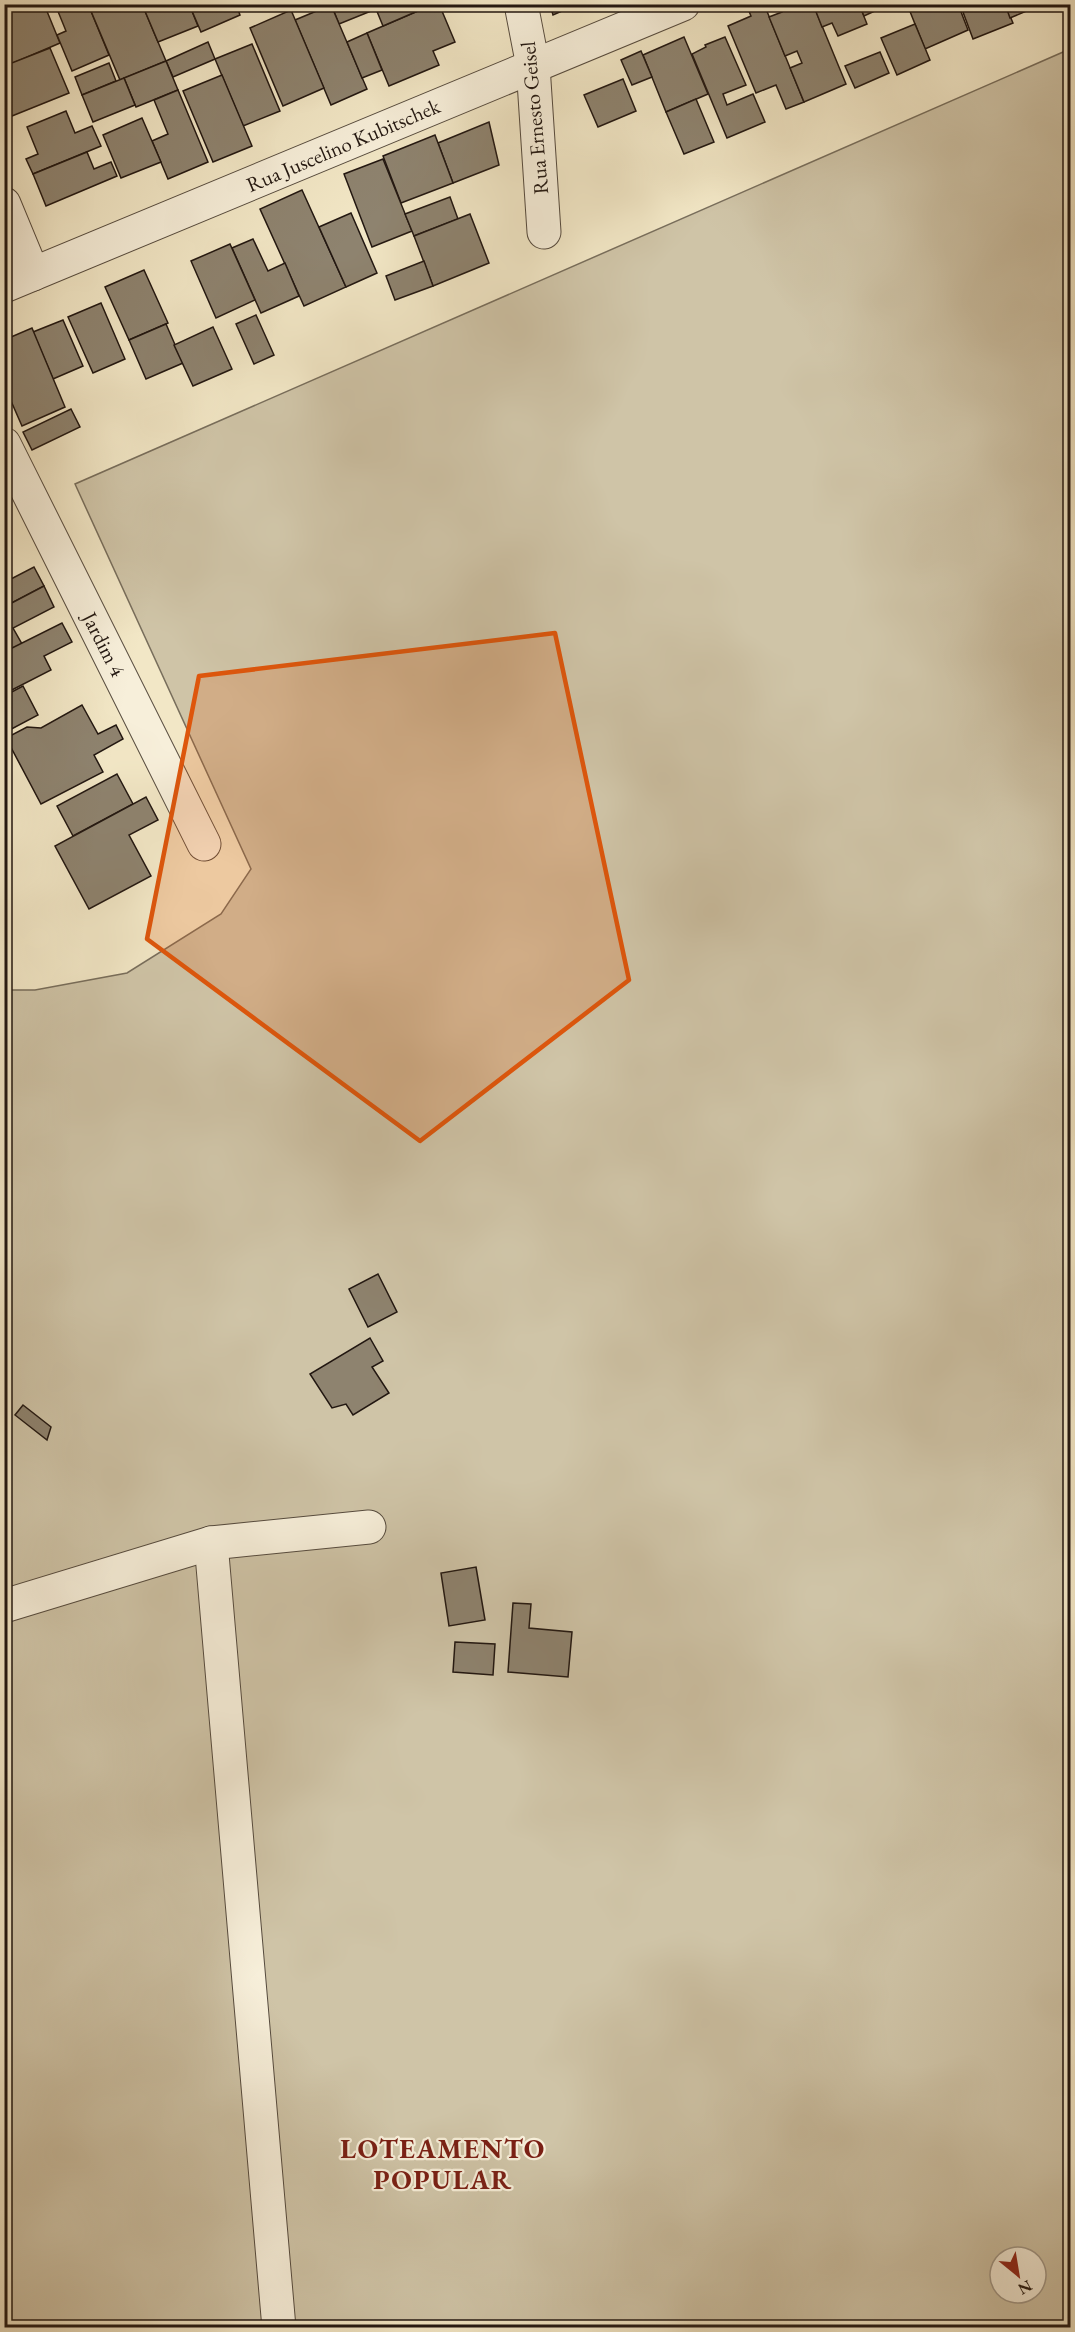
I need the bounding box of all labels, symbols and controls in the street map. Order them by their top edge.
street label: Rua Ernesto Geisel [514,40,554,196]
street label: Rua Juscelino Kubitschek [242,92,445,198]
street label: Jardim 4 [75,605,132,682]
district label: LOTEAMENTO POPULAR [340,2131,546,2197]
north arrow [988,2245,1048,2305]
text: N [1014,2275,1036,2300]

